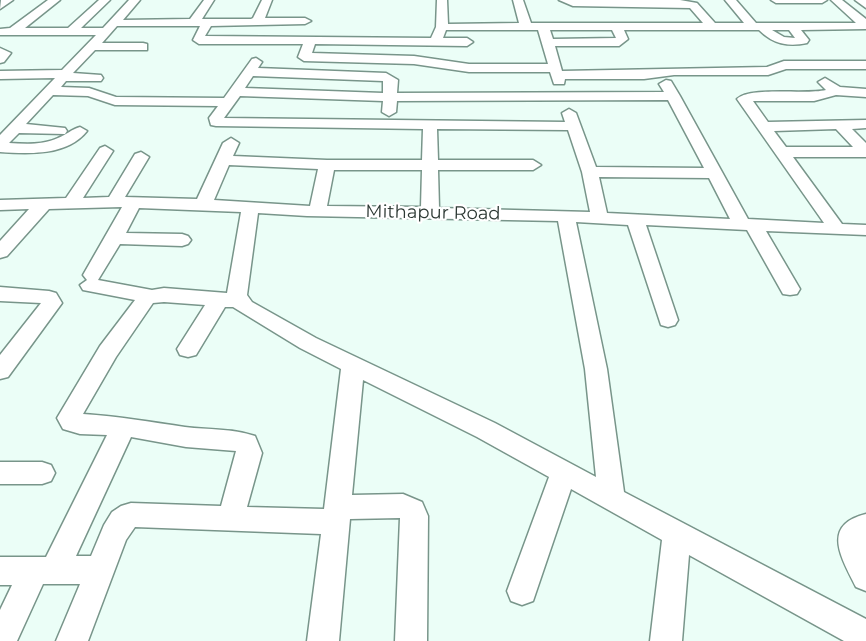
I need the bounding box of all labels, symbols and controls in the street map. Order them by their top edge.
street label: Mithapur Road [365,201,501,225]

